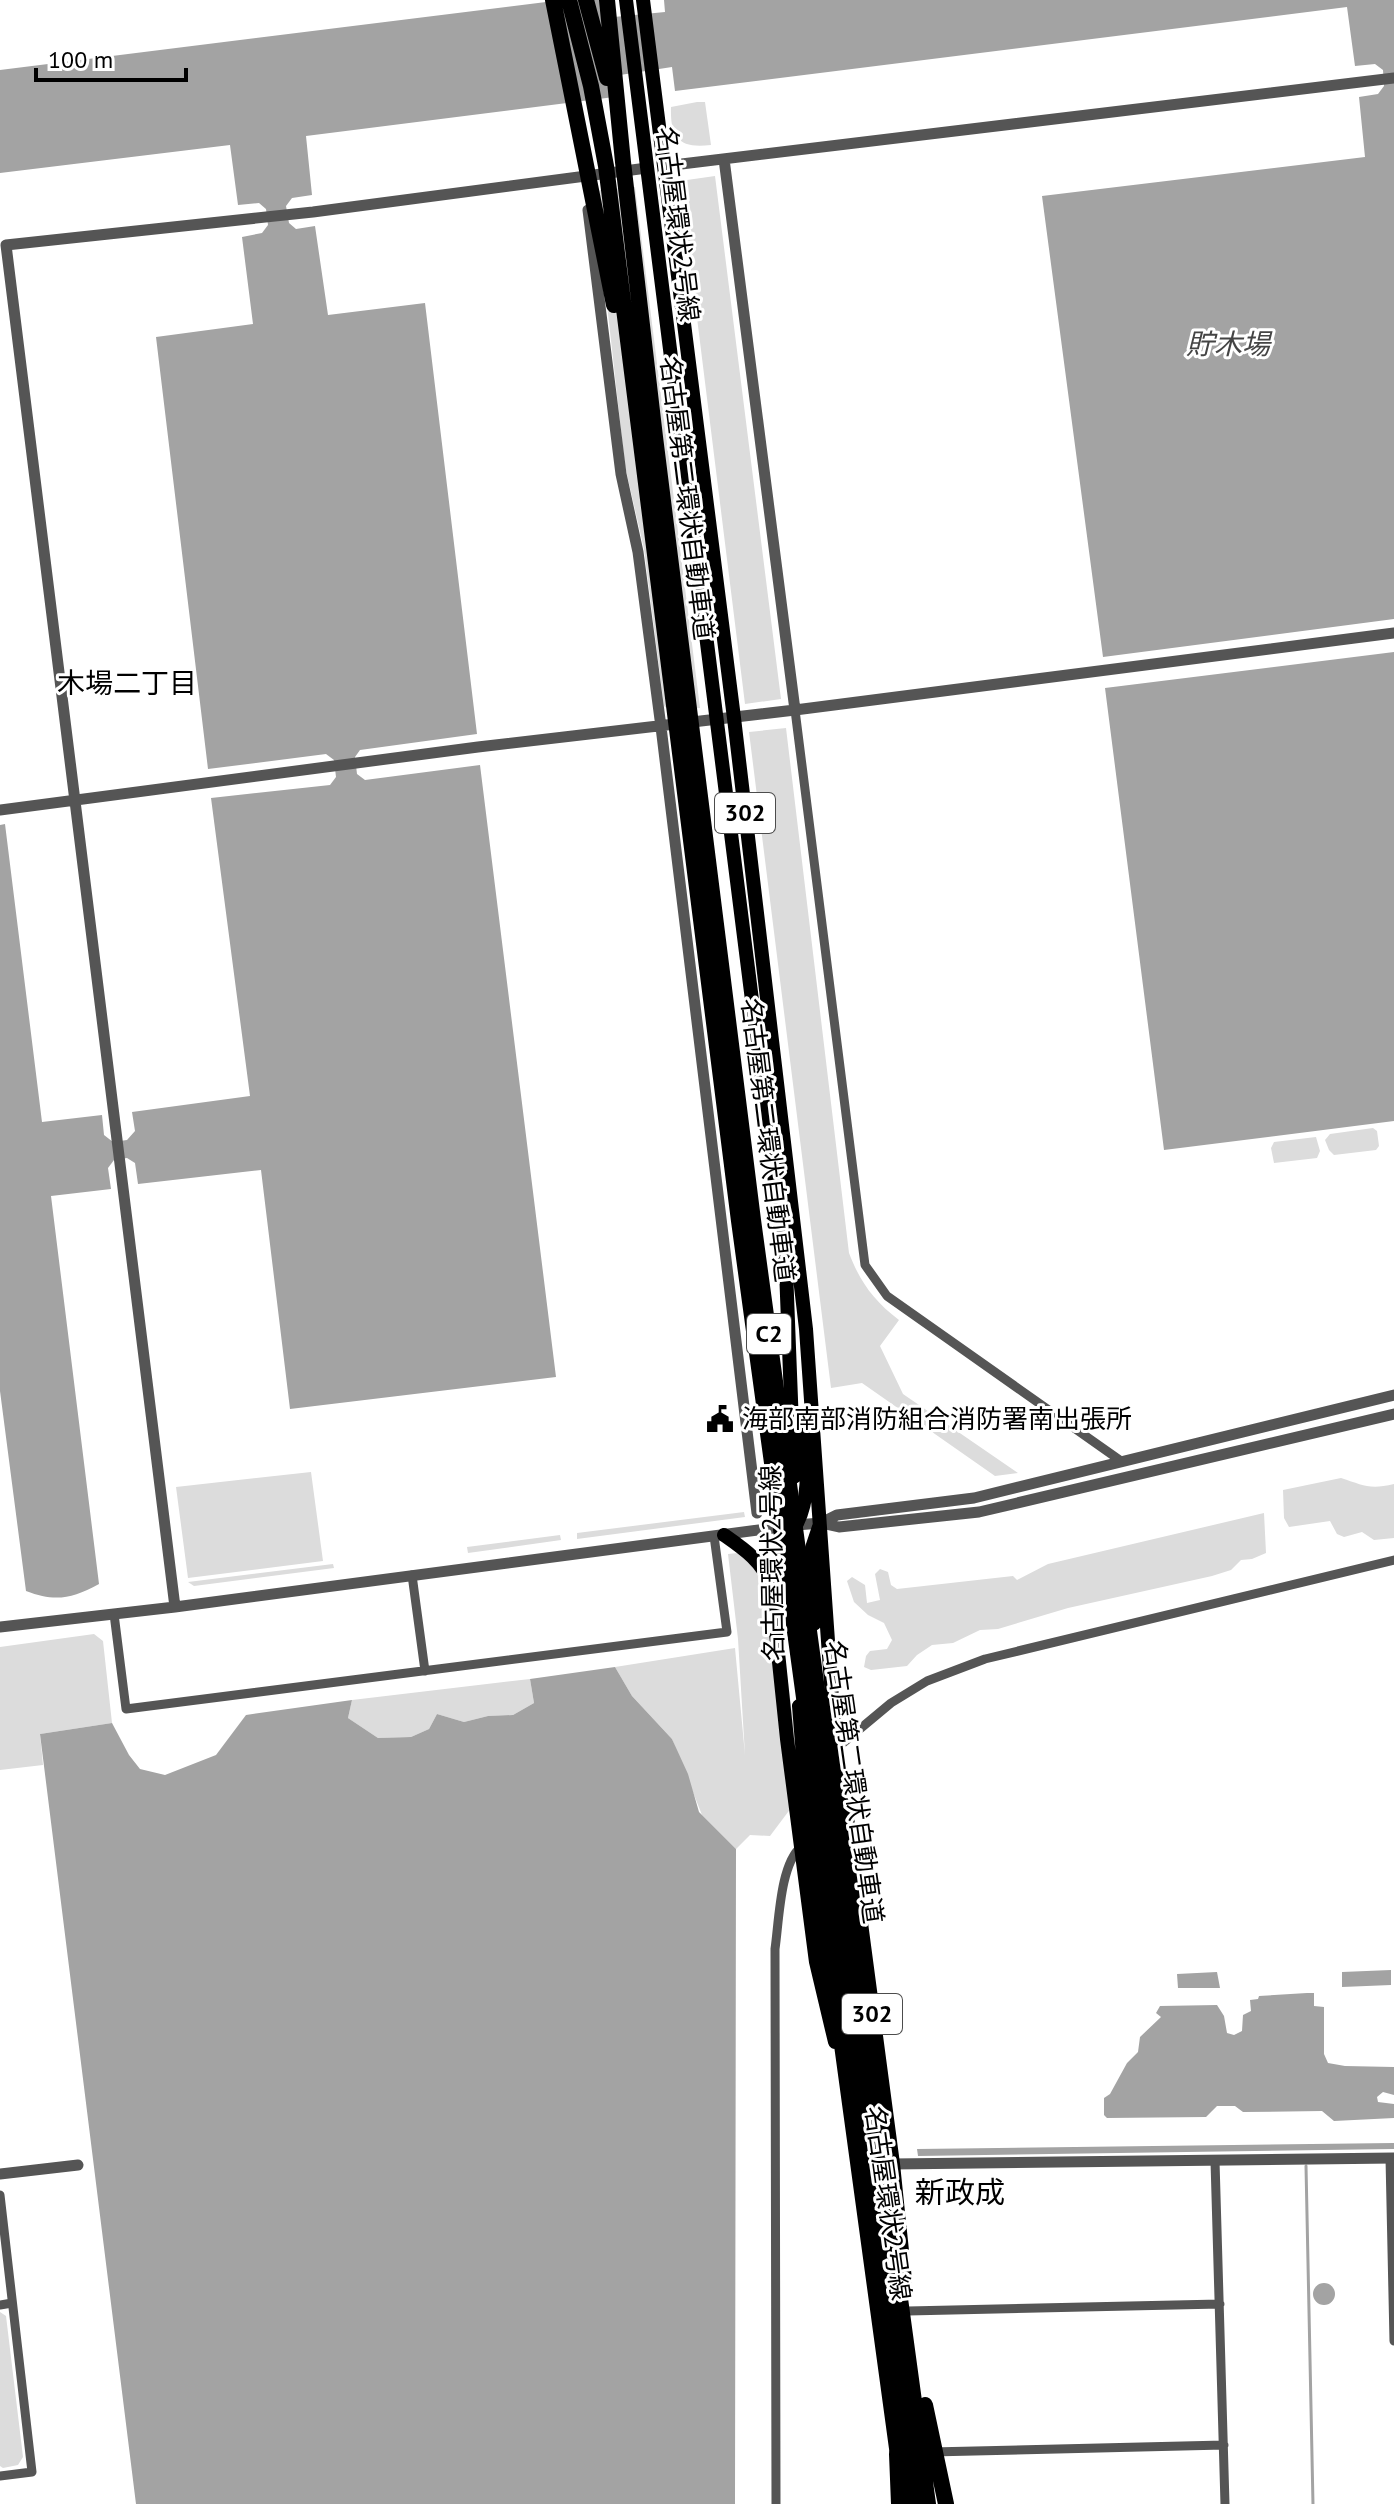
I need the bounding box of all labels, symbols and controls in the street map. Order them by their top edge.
scale bar [36,32,186,82]
text: 100 m [48,44,113,75]
street label: 名古屋環状2号線 [650,125,707,323]
water label: 貯木場 [1186,325,1273,362]
street label: 名古屋第二環状自動車道 [654,354,721,642]
district label: 木場二丁目 [57,664,197,701]
road number: 302 [715,793,775,833]
street label: 名古屋第二環状自動車道 [735,996,802,1284]
road number: C2 [747,1314,791,1354]
place label: 海部南部消防組合消防署南出張所 [742,1402,1132,1435]
public building icon: 海部南部消防組合消防署南出張所 [705,1404,735,1434]
street label: 名古屋環状2号線 [753,1465,790,1661]
street label: 名古屋第二環状自動車道 [818,1638,891,1926]
road number: 302 [842,1994,902,2034]
street label: 名古屋環状2号線 [859,2104,918,2302]
district label: 新政成 [915,2172,1005,2211]

